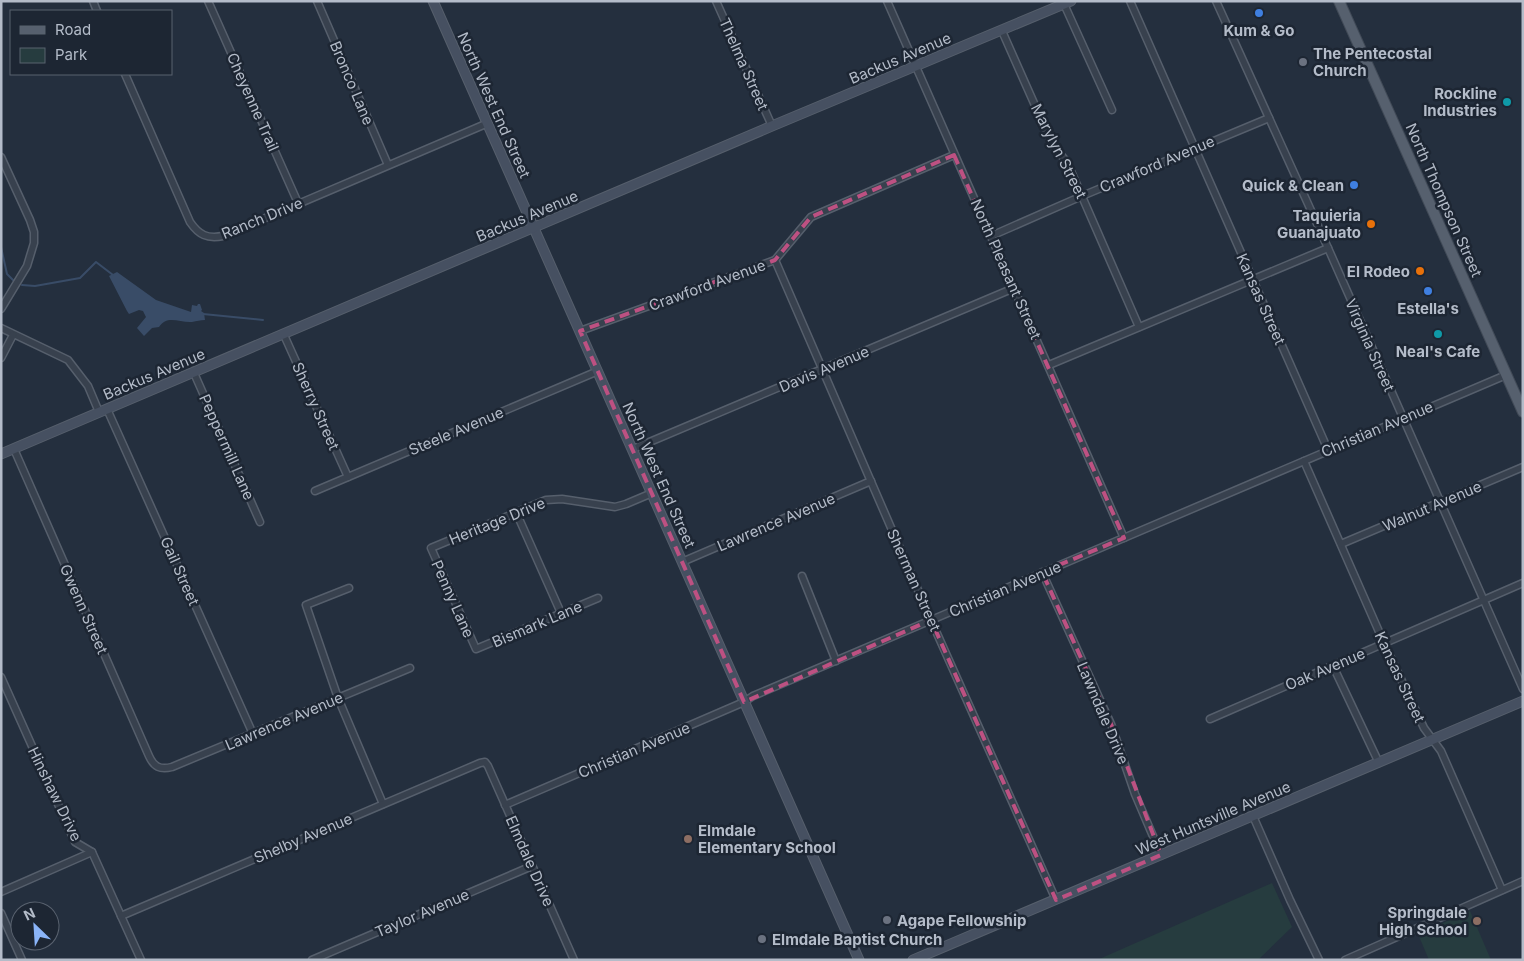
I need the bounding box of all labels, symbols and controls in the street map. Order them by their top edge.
marker: Kum & Go [1253,7,1265,19]
legend [10,10,172,75]
street label: Thelma Street [715,15,773,113]
text: Road [55,20,91,39]
place label: Kum & Go [1224,21,1294,40]
street label: Backus Avenue [846,28,954,88]
street label: North West End Street [453,29,535,181]
street label: Bronco Lane [326,38,378,128]
place label: The Pentecostal Church [1313,44,1432,80]
text: Park [55,45,88,64]
street label: Cheyenne Trail [223,50,283,154]
marker: The Pentecostal Church [1297,56,1309,68]
place label: Rockline Industries [1423,84,1497,120]
marker: Rockline Industries [1501,96,1513,108]
street label: Marylyn Street [1027,100,1091,202]
street label: North Thompson Street [1401,120,1487,280]
street label: Crawford Avenue [1097,131,1217,197]
place label: Quick & Clean [1242,176,1344,195]
marker: Quick & Clean [1348,179,1360,191]
street label: Backus Avenue [473,186,581,246]
street label: Ranch Drive [219,193,305,243]
street label: North Pleasant Street [967,196,1045,342]
place label: Taquieria Guanajuato [1277,206,1361,242]
marker: Taquieria Guanajuato [1365,218,1377,230]
street label: Kansas Street [1232,250,1290,348]
street label: Crawford Avenue [646,255,768,315]
place label: El Rodeo [1347,262,1410,281]
marker: El Rodeo [1414,265,1426,277]
marker: Estella's [1422,285,1434,297]
street label: Virginia Street [1341,296,1399,394]
place label: Estella's [1397,299,1459,318]
marker: Neal's Cafe [1432,328,1444,340]
street label: Davis Avenue [776,342,872,396]
place label: Neal's Cafe [1396,342,1480,361]
street label: Backus Avenue [100,344,208,404]
street label: Sherry Street [288,359,344,453]
street label: Peppermill Lane [195,391,259,503]
street label: Christian Avenue [1318,397,1436,461]
street label: North West End Street [618,399,700,551]
street label: Steele Avenue [406,402,506,460]
street label: Walnut Avenue [1380,477,1484,535]
street label: Lawrence Avenue [714,489,838,555]
street label: Heritage Drive [446,493,548,549]
street label: Sherman Street [883,526,945,634]
street label: Gail Street [156,534,204,608]
street label: Penny Lane [427,557,479,641]
street label: Christian Avenue [946,557,1064,621]
street label: Gwenn Street [56,561,112,657]
street label: Bismark Lane [489,597,585,651]
street label: Kansas Street [1371,628,1429,726]
street label: Oak Avenue [1282,644,1368,694]
street label: Lawndale Drive [1073,659,1133,767]
street label: Lawrence Avenue [222,688,346,754]
street label: Christian Avenue [575,718,693,782]
street label: Hinshaw Drive [24,744,86,844]
street label: West Huntsville Avenue [1133,777,1293,859]
street label: Shelby Avenue [251,809,355,867]
street label: Elmdale Drive [502,813,558,909]
place label: Elmdale Elementary School [698,821,836,857]
marker: Elmdale Elementary School [682,833,694,845]
street label: Taylor Avenue [372,885,472,941]
north arrow [10,901,60,951]
place label: Springdale High School [1379,903,1467,939]
text: N [21,904,38,924]
place label: Agape Fellowship [897,911,1026,930]
marker: Agape Fellowship [881,914,893,926]
marker: Springdale High School [1471,915,1483,927]
place label: Elmdale Baptist Church [772,930,942,949]
marker: Elmdale Baptist Church [756,933,768,945]

